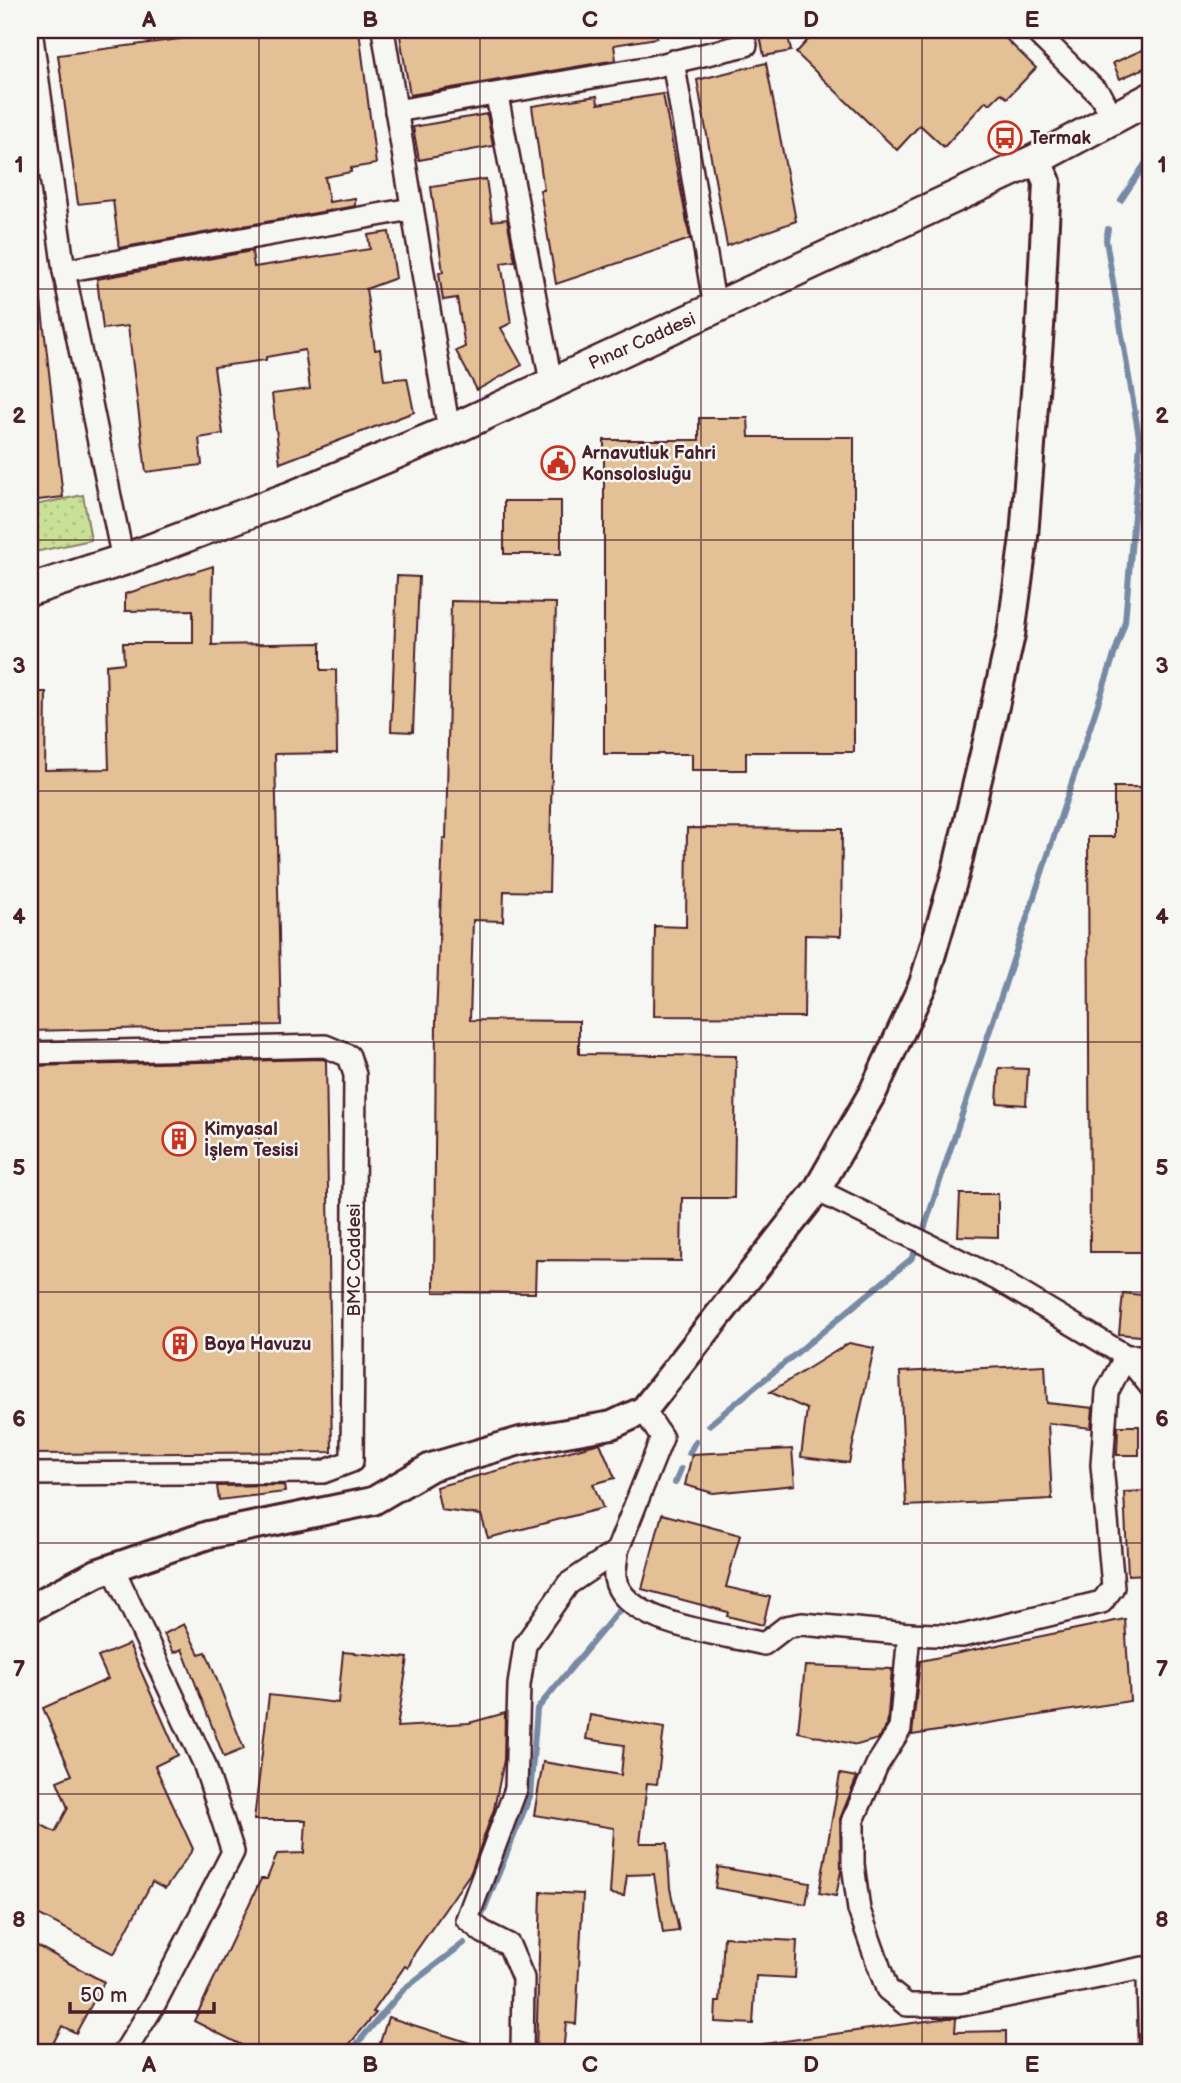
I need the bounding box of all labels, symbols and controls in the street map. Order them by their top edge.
text: A [141,6,157,34]
text: B [362,6,378,34]
text: C [582,6,598,34]
text: D [803,6,819,34]
text: E [1025,6,1040,34]
bus stop icon: Termak [986,119,1024,157]
place label: Termak [1030,128,1091,149]
text: 1 [14,151,24,179]
text: 1 [1157,151,1167,179]
street label: Pınar Caddesi [586,309,699,374]
text: 2 [12,402,26,430]
text: 2 [1155,402,1169,430]
place label: Arnavutluk Fahri Konsolosluğu [581,443,716,485]
public building icon: Arnavutluk Fahri Konsolosluğu [539,444,577,482]
text: 3 [12,652,26,680]
text: 3 [1155,652,1169,680]
text: 4 [12,903,26,931]
text: 4 [1155,903,1169,931]
place label: Kimyasal İşlem Tesisi [204,1119,298,1161]
building icon: Kimyasal İşlem Tesisi [160,1120,198,1158]
text: 5 [12,1154,26,1182]
text: 5 [1155,1154,1169,1182]
street label: BMC Caddesi [344,1204,365,1316]
building icon: Boya Havuzu [161,1325,199,1363]
place label: Boya Havuzu [204,1334,311,1355]
text: 6 [12,1405,26,1433]
text: 6 [1155,1405,1169,1433]
text: 7 [13,1655,26,1683]
text: 7 [1156,1655,1169,1683]
text: 8 [12,1906,26,1934]
text: 8 [1155,1906,1169,1934]
scale bar [70,1971,214,2015]
text: 50 m [80,1983,127,2008]
text: A [141,2051,157,2079]
text: B [362,2051,378,2079]
text: C [582,2051,598,2079]
text: D [803,2051,819,2079]
text: E [1025,2051,1040,2079]

